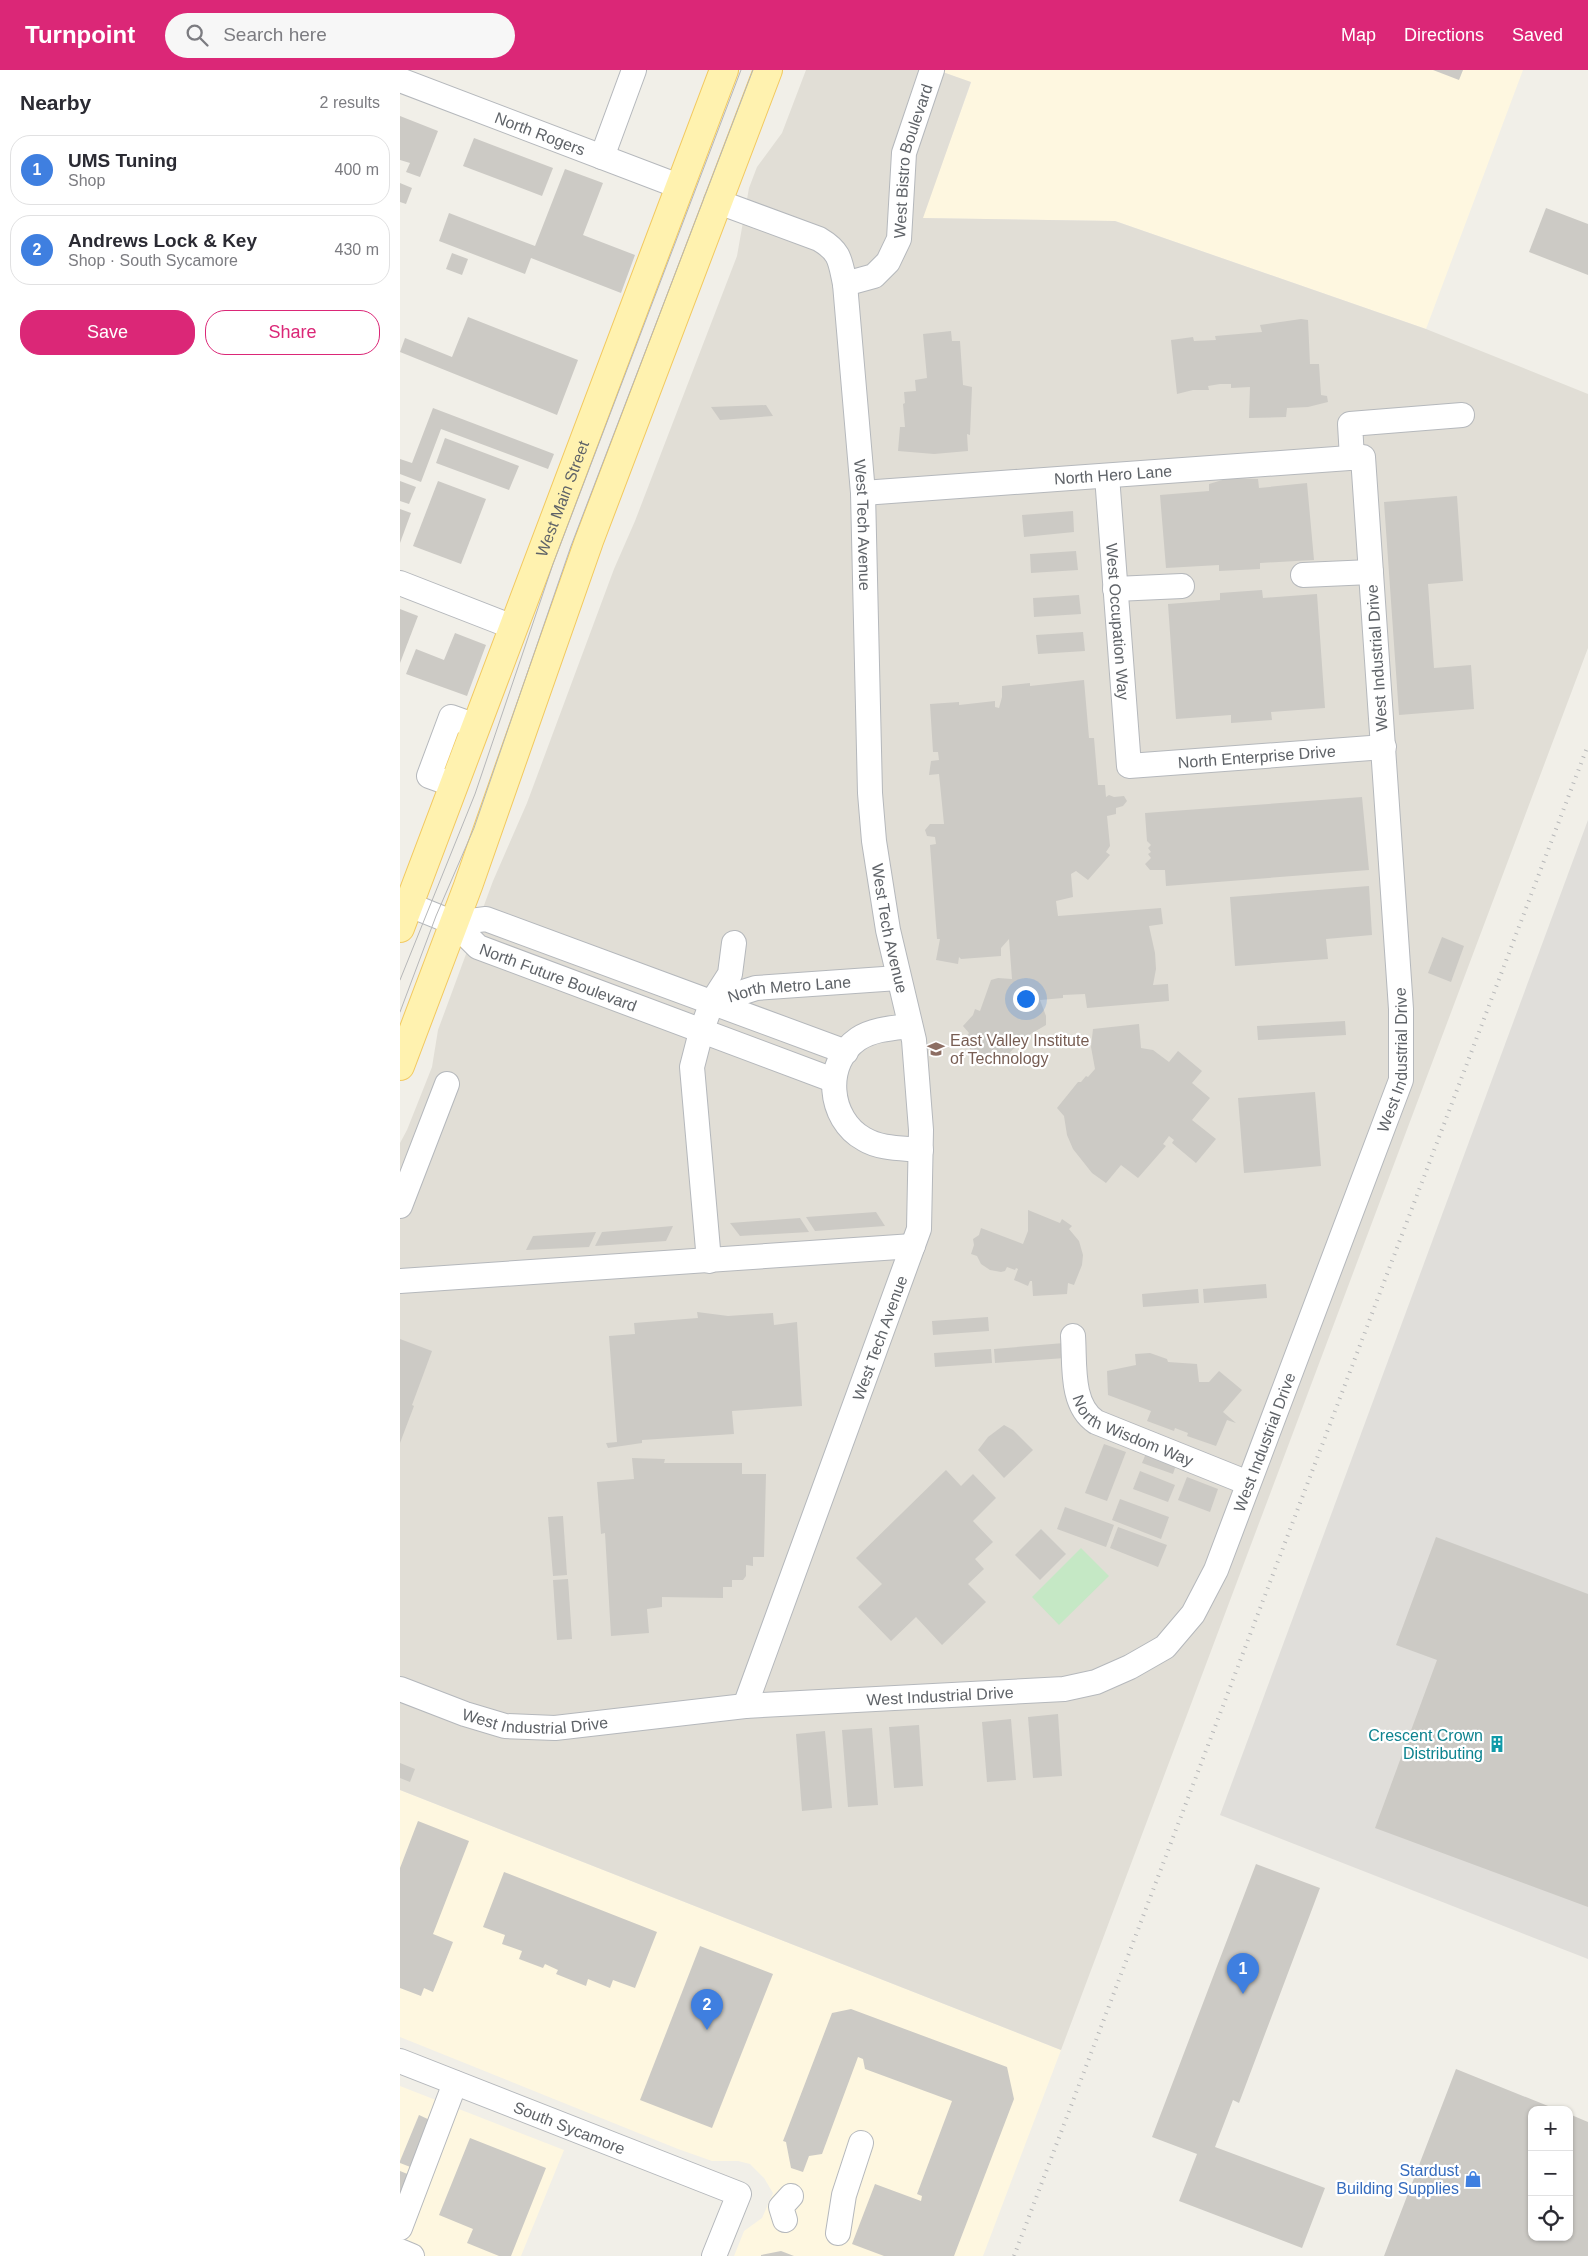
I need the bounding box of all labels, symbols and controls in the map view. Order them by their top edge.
search box [165,13,515,58]
text: Turnpoint [25,21,135,48]
icon: search [183,21,211,49]
text: Search here [223,24,327,45]
text: Map [1341,25,1376,45]
text: Directions [1404,25,1484,45]
text: Saved [1512,25,1563,45]
street label: West Bistro Boulevard [891,82,935,239]
text: Nearby [20,91,91,114]
text: 2 results [320,94,380,111]
street label: North Rogers [493,108,588,158]
text: UMS Tuning [68,150,177,171]
text: 1 [33,161,41,178]
text: 400 m [335,161,379,178]
text: Shop [68,172,105,189]
text: Andrews Lock & Key [68,230,257,251]
text: 2 [33,241,41,258]
text: 430 m [335,241,379,258]
text: Shop · South Sycamore [68,252,238,269]
button: Save [20,310,195,355]
button: Share [205,310,380,355]
street label: West Main Street [533,438,592,559]
street label: West Tech Avenue [852,458,874,591]
street label: North Hero Lane [1053,462,1173,488]
street label: West Occupation Way [1104,542,1132,701]
street label: West Industrial Drive [1363,584,1391,732]
street label: North Enterprise Drive [1177,742,1337,771]
street label: West Tech Avenue [869,862,911,995]
street label: North Future Boulevard [477,940,639,1014]
street label: North Metro Lane [725,973,852,1005]
your location [1013,986,1039,1012]
street label: West Industrial Drive [1374,987,1410,1134]
place label: East Valley Institute of Technology [950,1032,1089,1067]
school or university icon: East Valley Institute of Technology [926,1039,946,1059]
street label: West Tech Avenue [849,1273,911,1403]
street label: West Industrial Drive [1230,1370,1298,1514]
street label: North Wisdom Way [1070,1392,1196,1469]
street label: West Industrial Drive [866,1683,1014,1708]
street label: West Industrial Drive [460,1705,609,1737]
place label: Crescent Crown Distributing [1368,1727,1483,1762]
building icon: Crescent Crown Distributing [1487,1734,1507,1754]
pin: 1 [1227,1953,1259,1994]
pin: 2 [691,1989,723,2030]
street label: South Sycamore [511,2098,628,2157]
map controls [1528,2106,1573,2241]
button: + [1528,2106,1573,2151]
button: − [1528,2151,1573,2196]
place label: Stardust Building Supplies [1336,2162,1460,2197]
shop icon: Stardust Building Supplies [1463,2169,1483,2189]
button: locate [1528,2196,1573,2241]

